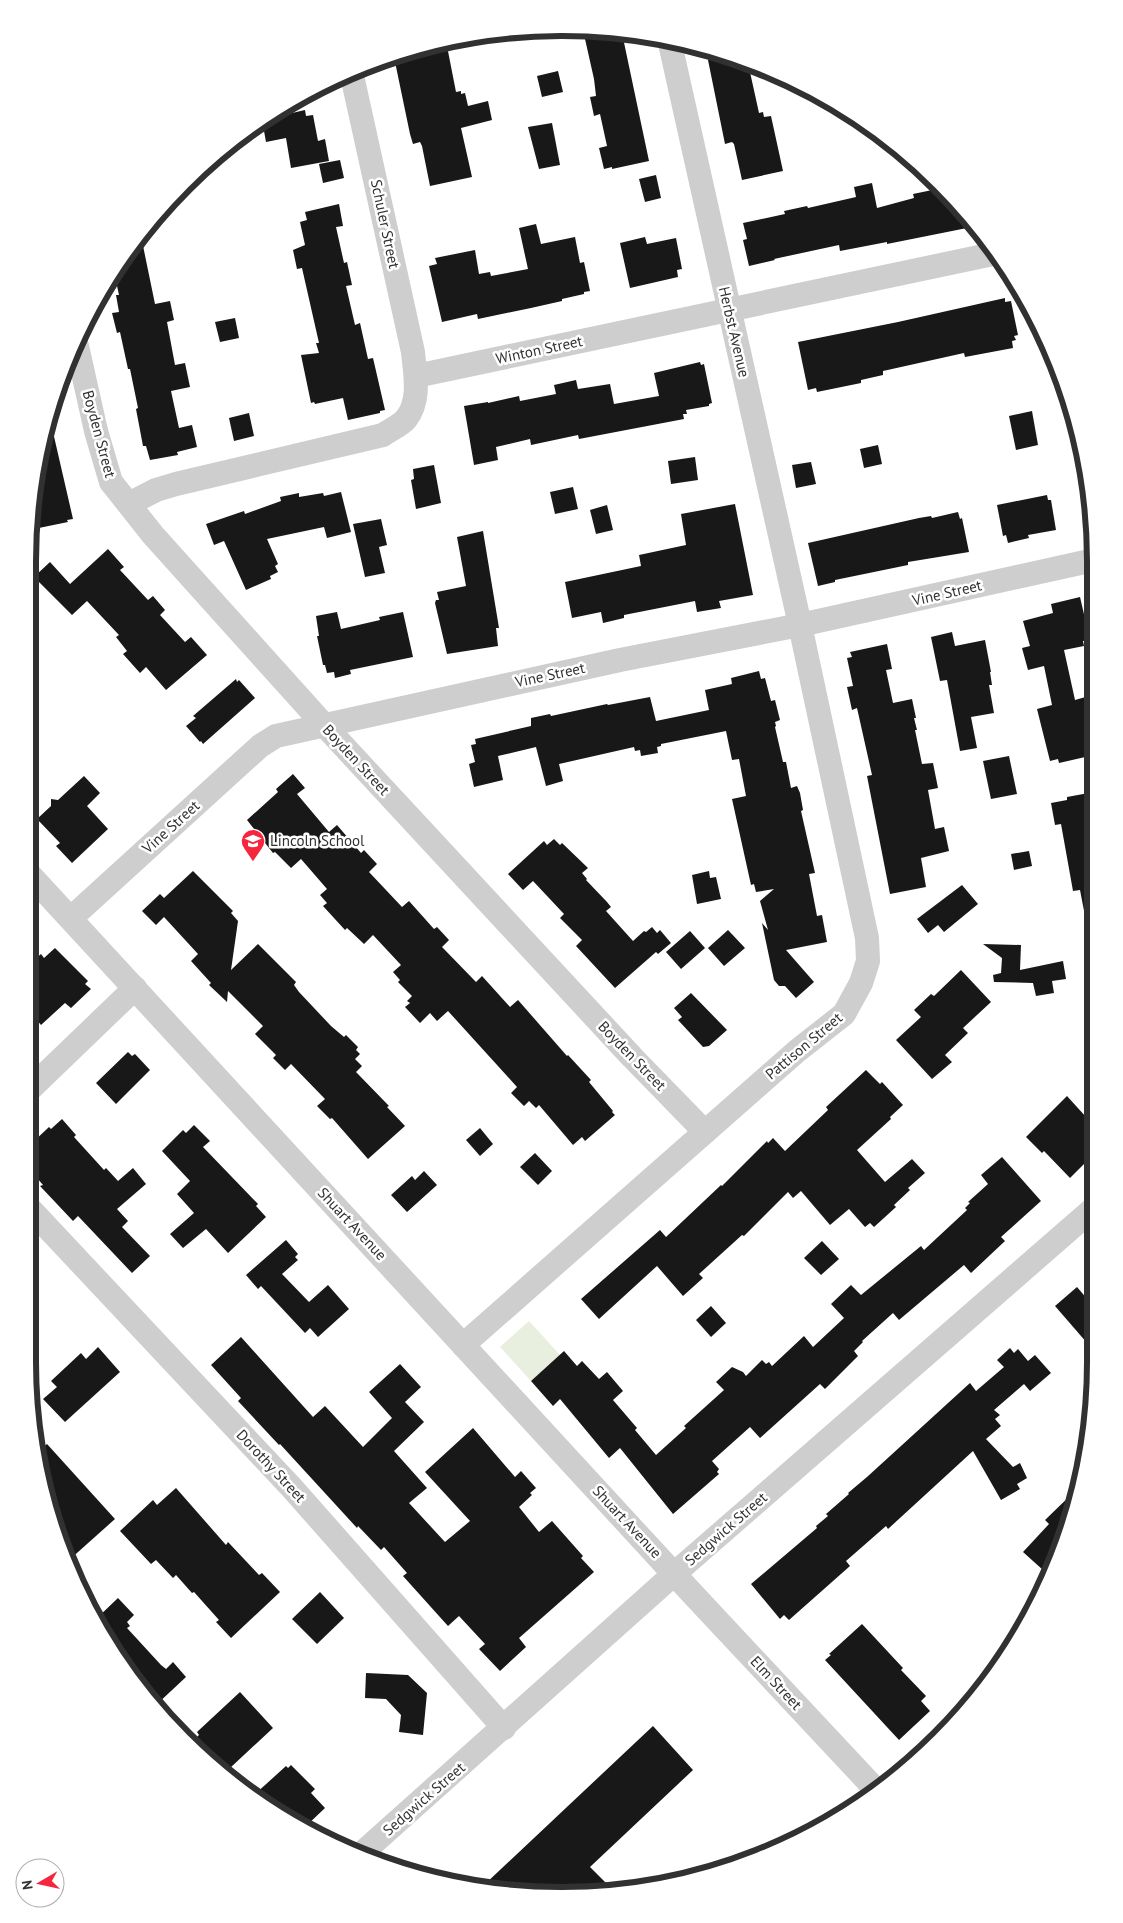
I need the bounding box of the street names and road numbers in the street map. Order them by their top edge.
street label: Schuler Street [367,178,404,270]
street label: Herbst Avenue [715,285,754,379]
street label: Winton Street [494,331,584,368]
street label: Boyden Street [79,388,120,480]
street label: Vine Street [909,575,983,610]
street label: Vine Street [512,658,586,691]
street label: Boyden Street [319,720,394,799]
street label: Vine Street [137,796,203,858]
street label: Pattison Street [761,1008,846,1083]
street label: Boyden Street [594,1017,670,1095]
street label: Shuart Avenue [314,1183,391,1264]
street label: Dorothy Street [233,1425,310,1506]
street label: Shuart Avenue [589,1481,666,1562]
street label: Sedgwick Street [681,1488,771,1569]
street label: Elm Street [747,1652,806,1714]
street label: Sedgwick Street [379,1758,469,1839]

